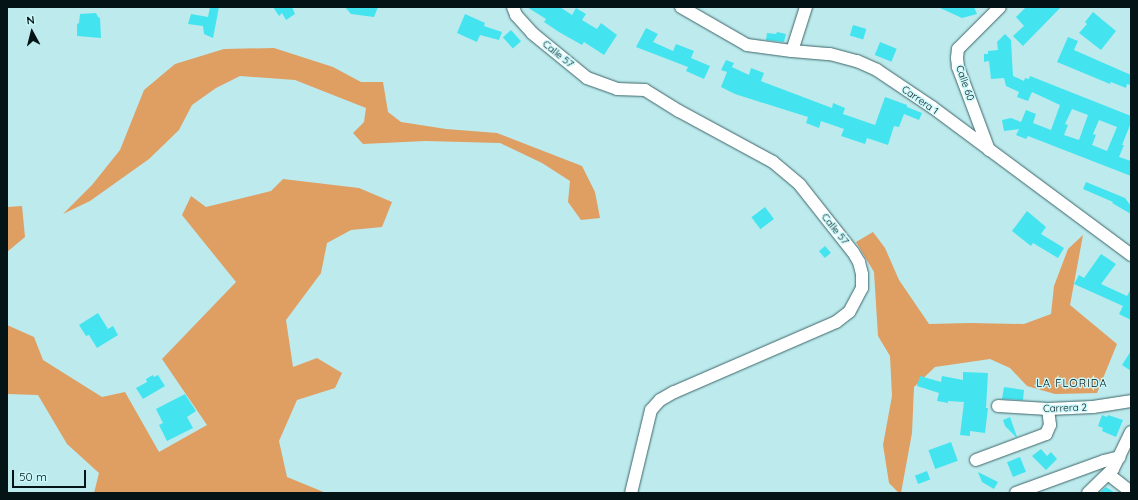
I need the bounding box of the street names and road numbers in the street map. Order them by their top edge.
street label: Calle 57 [540,38,576,70]
street label: Calle 60 [953,64,977,102]
street label: Carrera 1 [899,83,941,117]
street label: Calle 57 [819,211,851,247]
street label: Carrera 2 [1043,401,1087,415]

